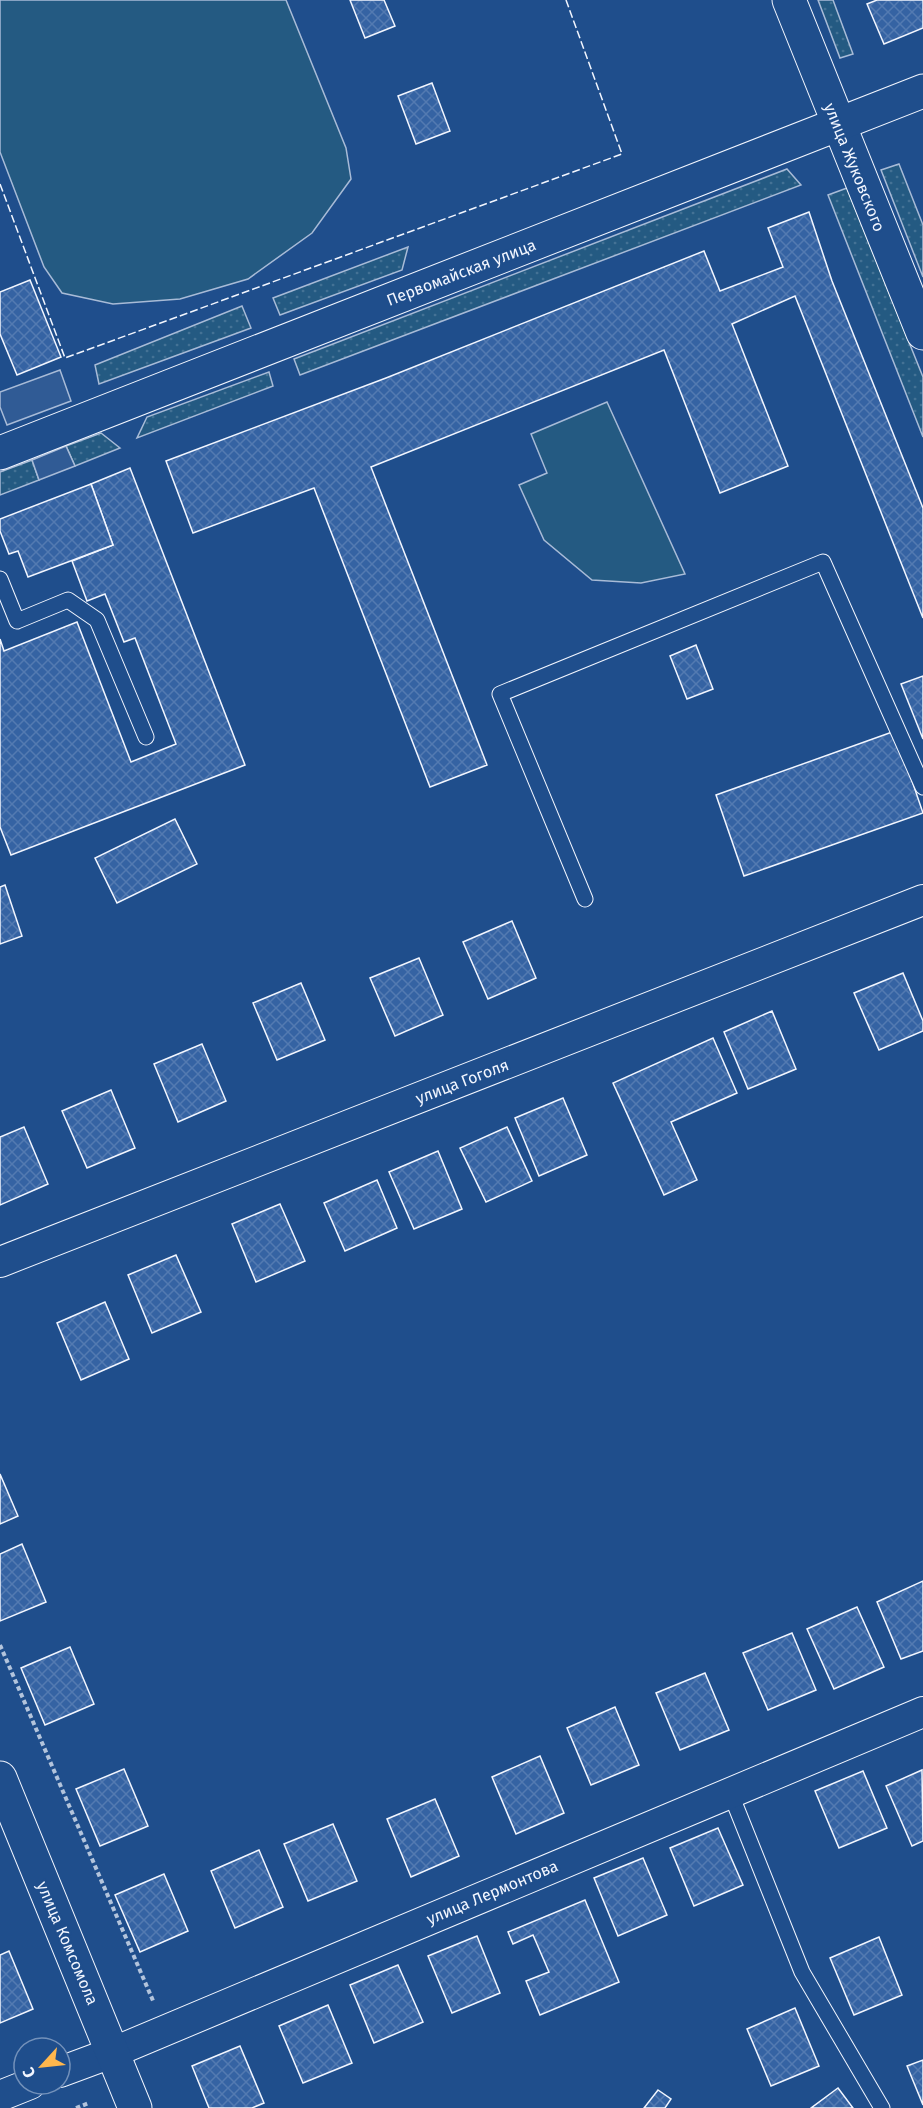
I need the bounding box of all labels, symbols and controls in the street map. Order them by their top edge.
street label: улица Жуковского [820,100,889,234]
street label: Первомайская улица [384,235,539,310]
street label: улица Гоголя [413,1055,512,1108]
street label: улица Лермонтова [424,1856,561,1929]
street label: улица Комсомола [33,1878,102,2008]
north arrow [12,2036,72,2096]
text: С [18,2063,40,2081]

